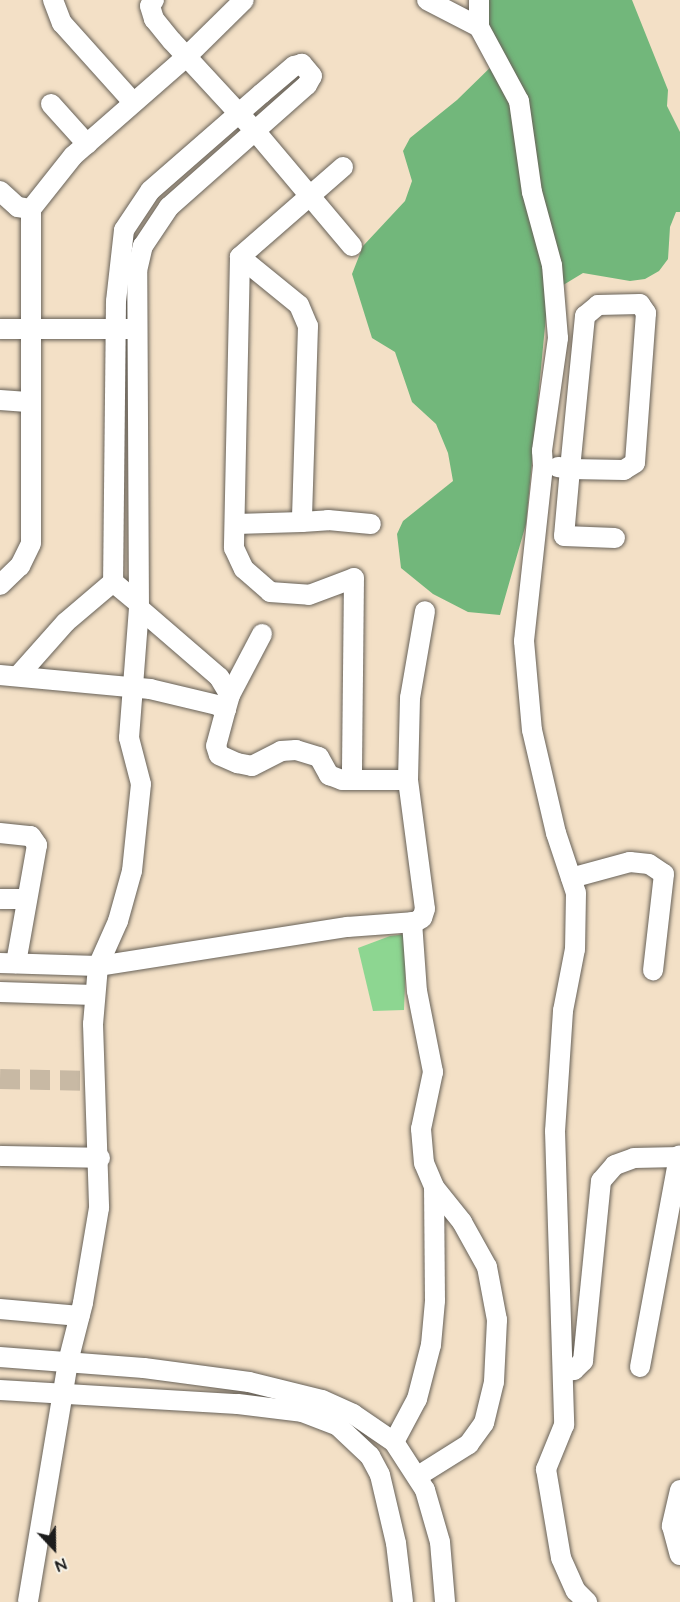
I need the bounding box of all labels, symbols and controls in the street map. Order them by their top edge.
north arrow [24,1518,84,1578]
text: N [52,1553,70,1577]

